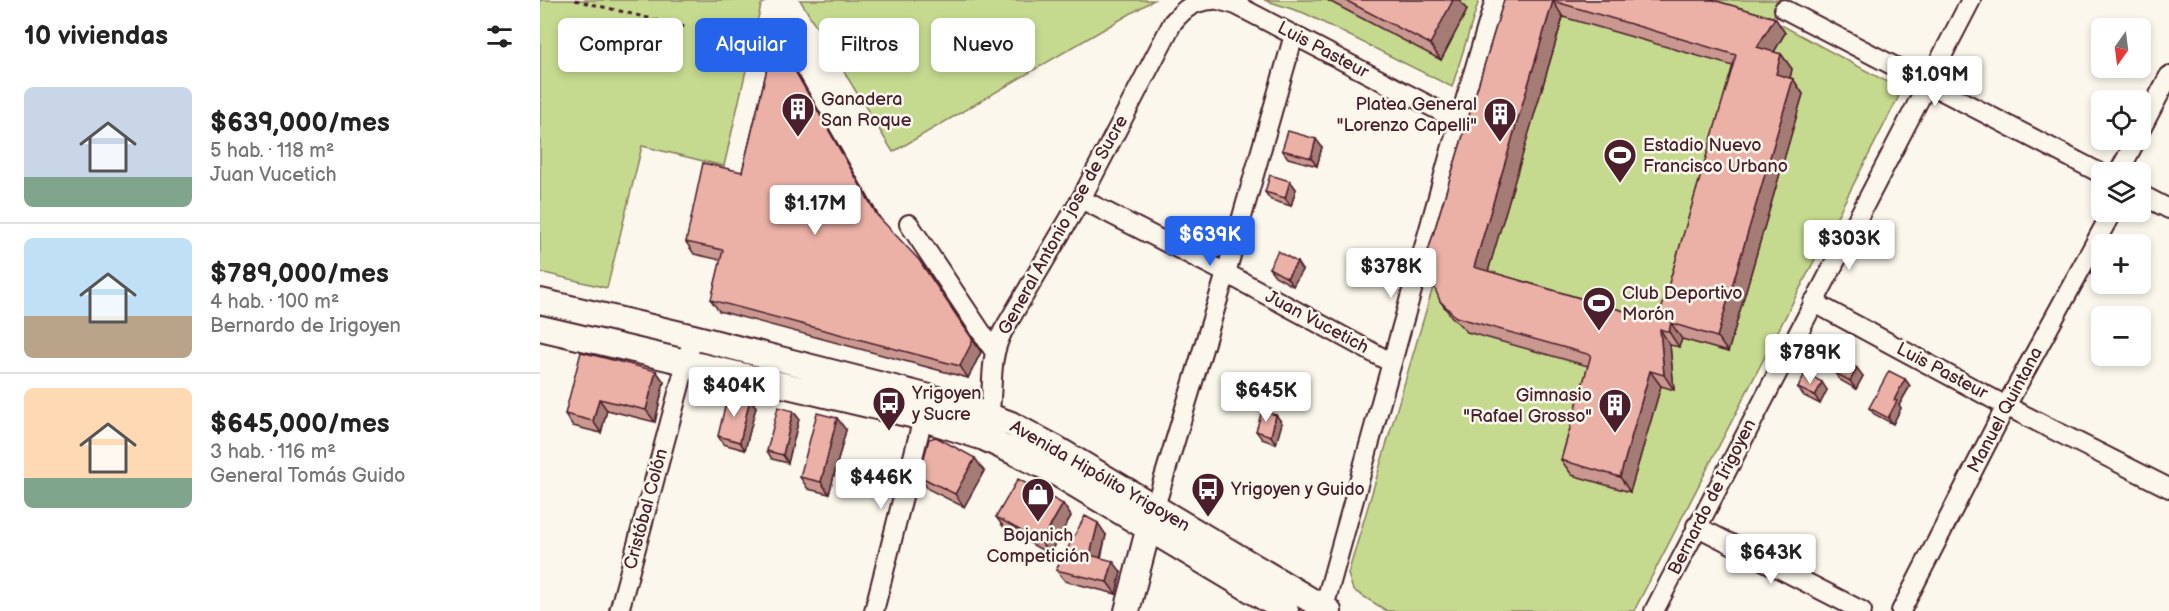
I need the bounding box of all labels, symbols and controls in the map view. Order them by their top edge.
street label: Luis Pasteur [1274,17,1373,83]
chip: Comprar [558,18,683,72]
chip: Alquilar [695,18,807,72]
chip: Filtros [819,18,919,72]
chip: Nuevo [931,18,1035,72]
north arrow [2091,18,2151,78]
map controls [2091,18,2151,366]
icon: filters [483,20,516,53]
text: 10 viviendas [24,21,168,52]
pin: $1.09M [1886,56,1984,107]
text: $1.09M [1901,63,1969,87]
place label: Ganadera San Roque [821,89,912,131]
button: locate [2091,90,2151,150]
building icon: Ganadera San Roque [780,91,816,138]
place label: Platea General "Lorenzo Capelli" [1337,94,1477,136]
building icon: Platea General "Lorenzo Capelli" [1482,96,1518,143]
text: $639,000/mes [210,108,390,139]
icon: home [72,111,144,183]
street label: General Antonio jose de Sucre [994,111,1132,338]
place label: Estadio Nuevo Francisco Urbano [1643,135,1788,177]
sports icon: Estadio Nuevo Francisco Urbano [1602,137,1638,184]
text: 5 hab. · 118 m² [210,139,334,163]
button: layers [2091,162,2151,222]
text: Juan Vucetich [210,163,337,187]
pin: $1.17M [766,185,864,236]
text: $1.17M [784,192,846,216]
pin: $639K [1168,216,1252,267]
pin: $303K [1807,220,1891,271]
text: $639K [1179,223,1241,247]
text: $303K [1818,227,1880,251]
button: + [2091,234,2151,294]
pin: $378K [1349,248,1433,299]
text: $378K [1360,255,1422,279]
text: $789,000/mes [210,259,389,290]
icon: home [72,262,144,334]
place label: Club Deportivo Morón [1622,283,1743,325]
sports icon: Club Deportivo Morón [1581,285,1617,332]
street label: Juan Vucetich [1262,286,1372,358]
text: 4 hab. · 100 m² [210,290,339,314]
button: − [2091,306,2151,366]
text: Bernardo de Irigoyen [210,314,401,338]
pin: $789K [1768,334,1852,385]
street label: Luis Pasteur [1893,338,1992,404]
text: $789K [1779,341,1841,365]
street label: Manuel Quintana [1963,344,2047,476]
pin: $404K [692,367,776,418]
pin: $645K [1224,372,1308,423]
text: $404K [703,374,765,398]
text: $645K [1235,379,1297,403]
place label: Yrigoyen y Sucre [911,383,982,425]
bus stop icon: Yrigoyen y Sucre [871,385,907,432]
place label: Gimnasio "Rafael Grosso" [1463,385,1592,427]
building icon: Gimnasio "Rafael Grosso" [1597,387,1633,434]
text: $645,000/mes [210,409,390,440]
icon: home [72,412,144,484]
street label: Avenida Hipólito Yrigoyen [1006,416,1194,536]
street label: Bernardo de Irigoyen [1664,416,1760,578]
text: 3 hab. · 116 m² [210,440,336,464]
street label: Cristóbal Colón [620,446,672,572]
pin: $446K [839,459,923,510]
text: General Tomás Guido [210,464,405,488]
text: $446K [850,466,912,490]
bus stop icon: Yrigoyen y Guido [1190,471,1226,518]
shop icon: Bojanich Competición [1020,476,1056,523]
place label: Yrigoyen y Guido [1230,479,1365,500]
place label: Bojanich Competición [987,525,1089,567]
pin: $643K [1729,534,1813,585]
text: $643K [1740,541,1802,565]

